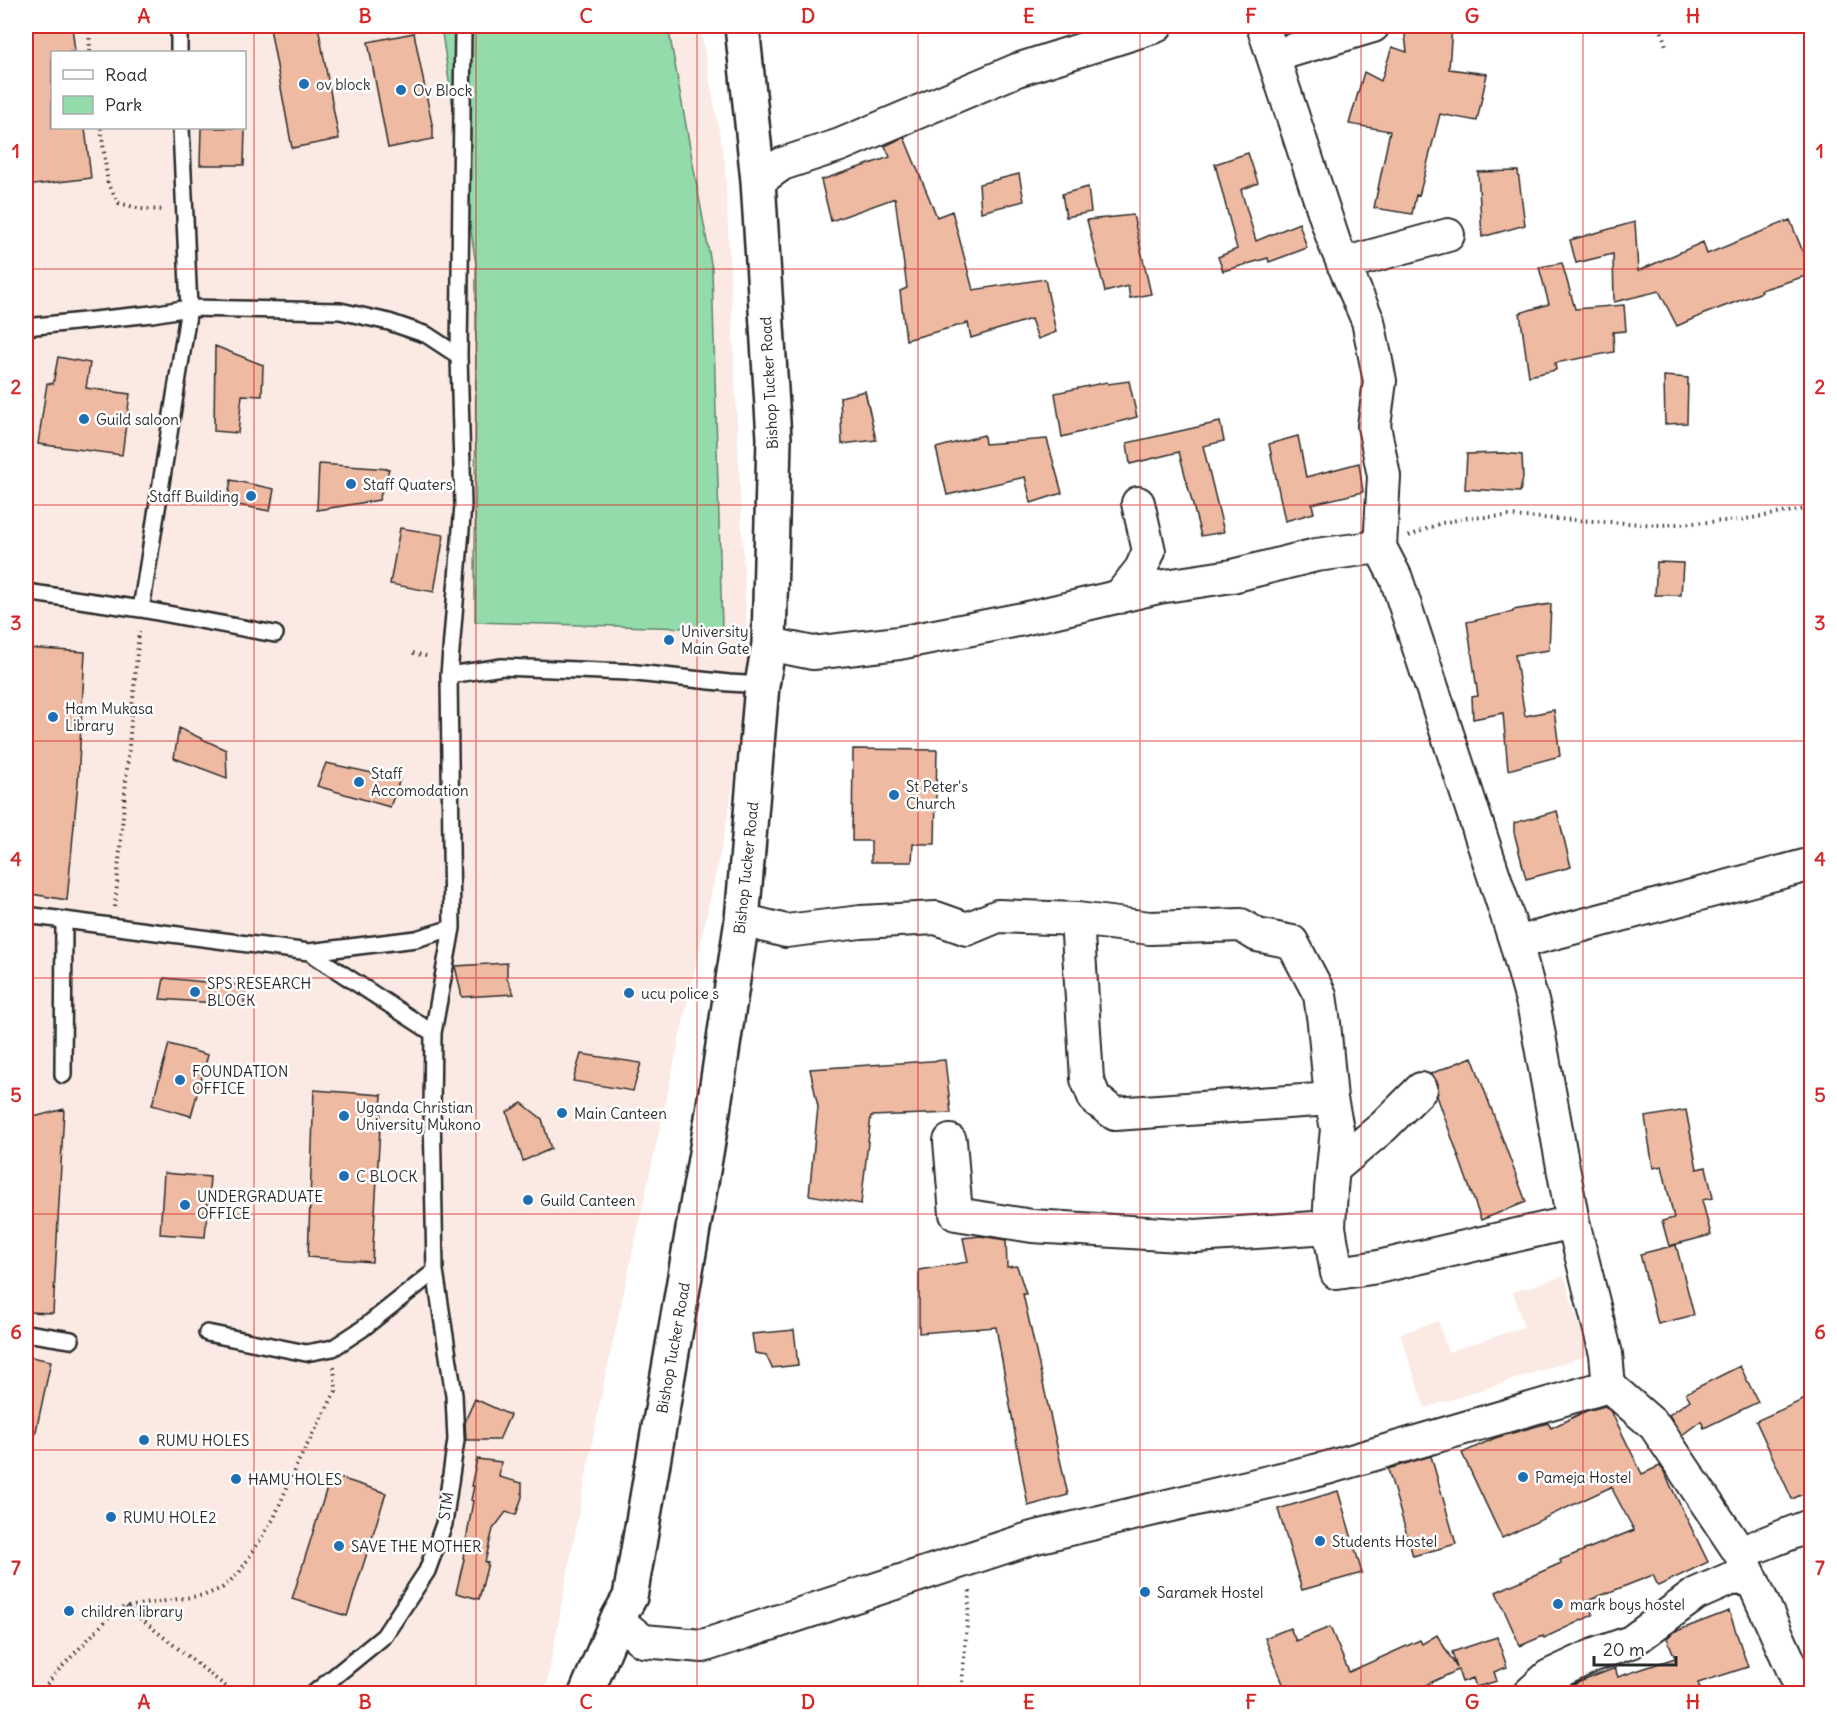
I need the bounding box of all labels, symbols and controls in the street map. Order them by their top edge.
text: A [138,3,151,28]
text: B [358,3,372,28]
text: C [579,3,593,28]
text: D [801,3,815,28]
text: E [1023,3,1035,28]
text: F [1245,3,1257,28]
text: G [1465,3,1479,28]
text: H [1686,3,1700,28]
legend [51,51,246,129]
text: Road [105,63,148,86]
place label: ov block [316,75,371,94]
marker: ov block [297,77,311,91]
place label: Ov Block [413,81,473,100]
marker: Ov Block [394,83,408,97]
text: Park [105,93,142,116]
text: 1 [12,138,20,163]
text: 1 [1816,138,1824,163]
street label: Bishop Tucker Road [756,316,782,450]
text: 2 [11,374,22,399]
text: 2 [1815,374,1826,399]
place label: Guild saloon [96,410,179,429]
marker: Guild saloon [77,412,91,426]
place label: Staff Quaters [363,475,453,494]
marker: Staff Quaters [344,477,358,491]
place label: Staff Building [149,487,239,506]
marker: Staff Building [244,489,258,503]
text: 3 [10,610,22,635]
text: 3 [1814,610,1826,635]
place label: University Main Gate [681,622,750,658]
marker: University Main Gate [662,633,676,647]
place label: Ham Mukasa Library [65,699,154,735]
marker: Ham Mukasa Library [46,710,60,724]
place label: Staff Accomodation [371,764,469,800]
marker: Staff Accomodation [352,775,366,789]
place label: St Peter's Church [906,777,968,813]
marker: St Peter's Church [887,788,901,802]
street label: Bishop Tucker Road [730,801,762,935]
text: 4 [10,846,22,871]
text: 4 [1814,846,1826,871]
place label: SPS RESEARCH BLOCK [207,974,312,1010]
place label: ucu police s [641,984,719,1003]
marker: SPS RESEARCH BLOCK [188,985,202,999]
marker: ucu police s [622,986,636,1000]
place label: FOUNDATION OFFICE [192,1062,288,1098]
marker: FOUNDATION OFFICE [173,1073,187,1087]
text: 5 [10,1082,22,1107]
text: 5 [1814,1082,1826,1107]
place label: Uganda Christian University Mukono [356,1098,481,1134]
place label: Main Canteen [574,1104,667,1123]
marker: Main Canteen [555,1106,569,1120]
marker: Uganda Christian University Mukono [337,1109,351,1123]
place label: C BLOCK [356,1167,418,1186]
marker: C BLOCK [337,1169,351,1183]
place label: UNDERGRADUATE OFFICE [197,1187,323,1223]
place label: Guild Canteen [540,1191,636,1210]
marker: Guild Canteen [521,1193,535,1207]
marker: UNDERGRADUATE OFFICE [178,1198,192,1212]
street label: Bishop Tucker Road [652,1281,694,1415]
text: 6 [10,1319,22,1344]
text: 6 [1814,1319,1826,1344]
place label: RUMU HOLES [156,1431,249,1450]
marker: RUMU HOLES [137,1433,151,1447]
place label: Pameja Hostel [1535,1468,1631,1487]
place label: HAMU HOLES [248,1470,342,1489]
marker: Pameja Hostel [1516,1470,1530,1484]
marker: HAMU HOLES [229,1472,243,1486]
street label: STM [434,1491,458,1521]
place label: RUMU HOLE2 [123,1508,216,1527]
marker: RUMU HOLE2 [104,1510,118,1524]
place label: Students Hostel [1332,1532,1437,1551]
marker: Students Hostel [1313,1534,1327,1548]
place label: SAVE THE MOTHER [351,1537,482,1556]
marker: SAVE THE MOTHER [332,1539,346,1553]
text: 7 [11,1555,21,1580]
text: 7 [1815,1555,1825,1580]
place label: Saramek Hostel [1157,1583,1263,1602]
marker: Saramek Hostel [1138,1585,1152,1599]
place label: mark boys hostel [1570,1595,1685,1614]
marker: mark boys hostel [1551,1597,1565,1611]
place label: children library [81,1602,183,1621]
marker: children library [62,1604,76,1618]
scale bar [1594,1629,1676,1667]
text: 20 m [1603,1638,1645,1661]
text: A [138,1689,151,1714]
text: B [358,1689,372,1714]
text: C [579,1689,593,1714]
text: D [801,1689,815,1714]
text: E [1023,1689,1035,1714]
text: F [1245,1689,1257,1714]
text: G [1465,1689,1479,1714]
text: H [1686,1689,1700,1714]

